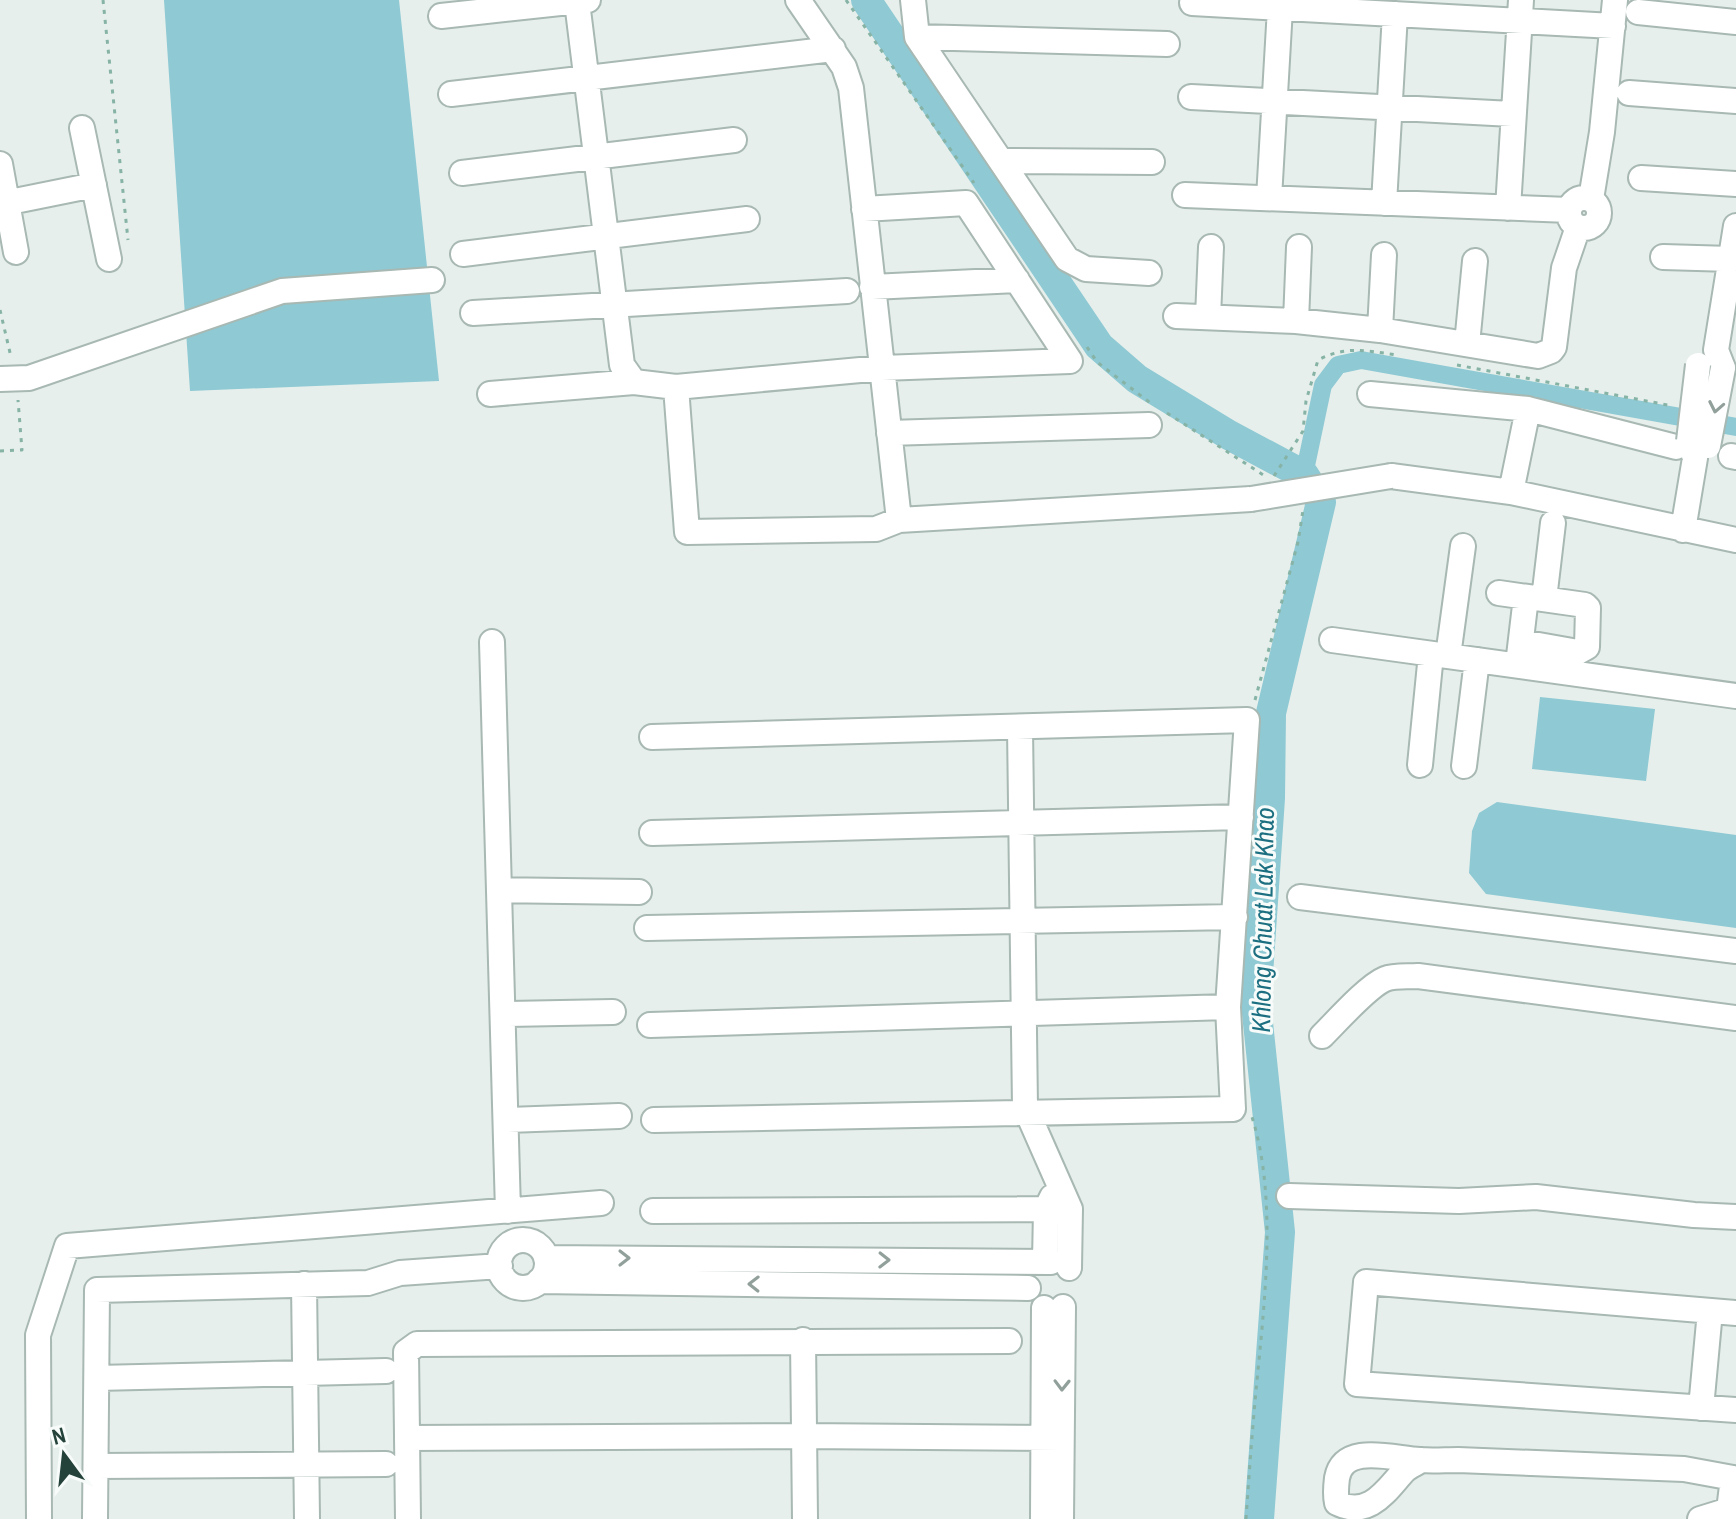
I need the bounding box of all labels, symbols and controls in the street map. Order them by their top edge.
one-way arrow [1708,401,1725,414]
water label: Khlong Chuat Lak Khao [1243,807,1282,1033]
one-way arrow [618,1249,631,1267]
one-way arrow [878,1252,891,1269]
one-way arrow [747,1275,760,1293]
one-way arrow [1053,1379,1071,1392]
north arrow [24,1415,104,1495]
text: N [49,1420,69,1452]

